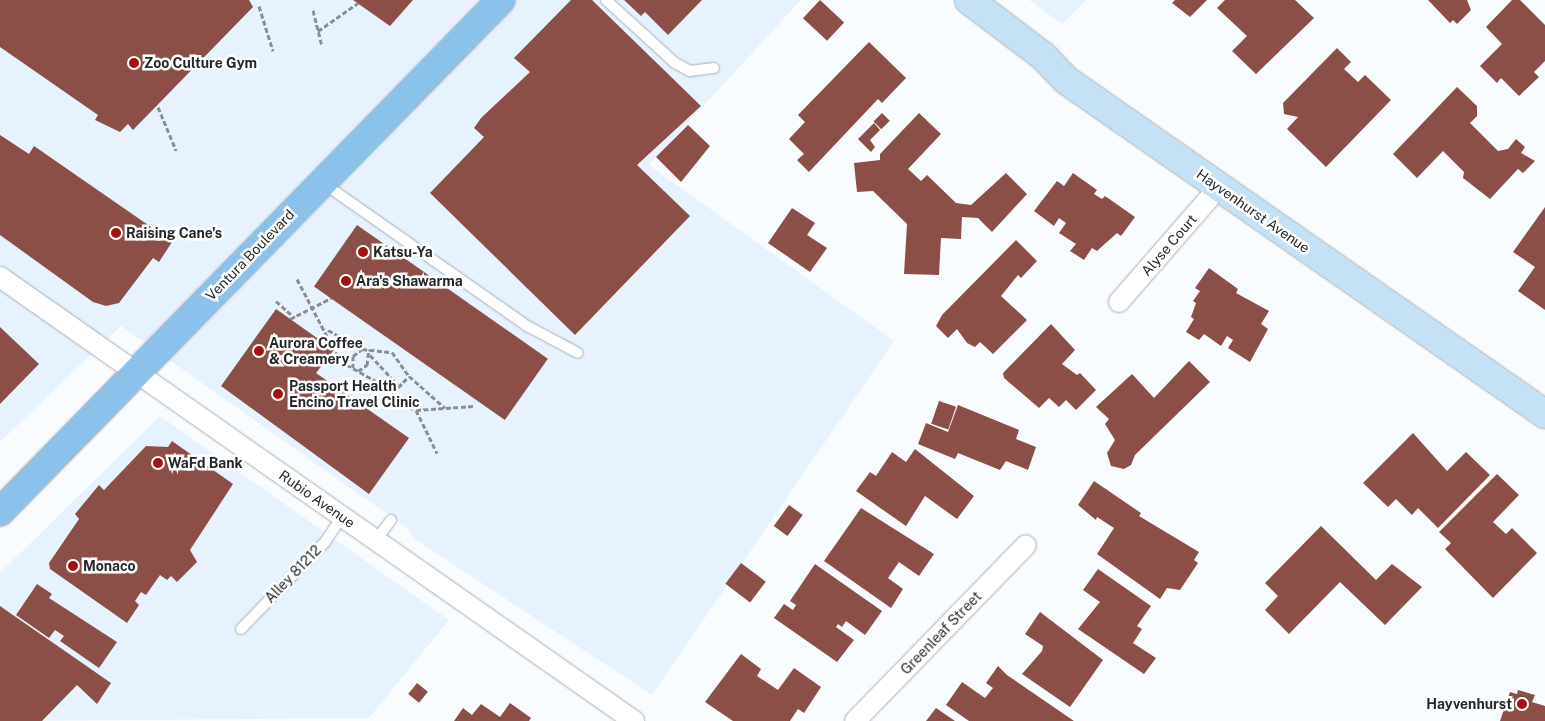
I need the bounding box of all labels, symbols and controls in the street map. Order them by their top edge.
place label: Zoo Culture Gym [144,55,257,71]
marker: Zoo Culture Gym [128,57,140,69]
street label: Hayvenhurst Avenue [1193,166,1313,256]
street label: Ventura Boulevard [202,206,298,304]
street label: Alyse Court [1138,211,1200,279]
place label: Raising Cane's [126,225,222,241]
marker: Raising Cane's [110,227,122,239]
place label: Katsu-Ya [373,244,433,260]
marker: Katsu-Ya [357,246,369,258]
place label: Ara's Shawarma [356,273,463,289]
marker: Ara's Shawarma [340,275,352,287]
place label: Aurora Coffee & Creamery [269,335,363,368]
marker: Aurora Coffee & Creamery [253,345,265,357]
place label: Passport Health Encino Travel Clinic [289,378,420,411]
marker: Passport Health Encino Travel Clinic [271,387,285,401]
place label: WaFd Bank [168,455,243,471]
marker: WaFd Bank [152,457,164,469]
street label: Rubio Avenue [276,467,358,531]
street label: Alley 81212 [261,542,325,606]
place label: Monaco [83,558,136,574]
marker: Monaco [67,560,79,572]
street label: Greenleaf Street [897,588,985,678]
place label: Hayvenhurst [1426,696,1512,712]
marker: Hayvenhurst [1516,698,1528,710]

